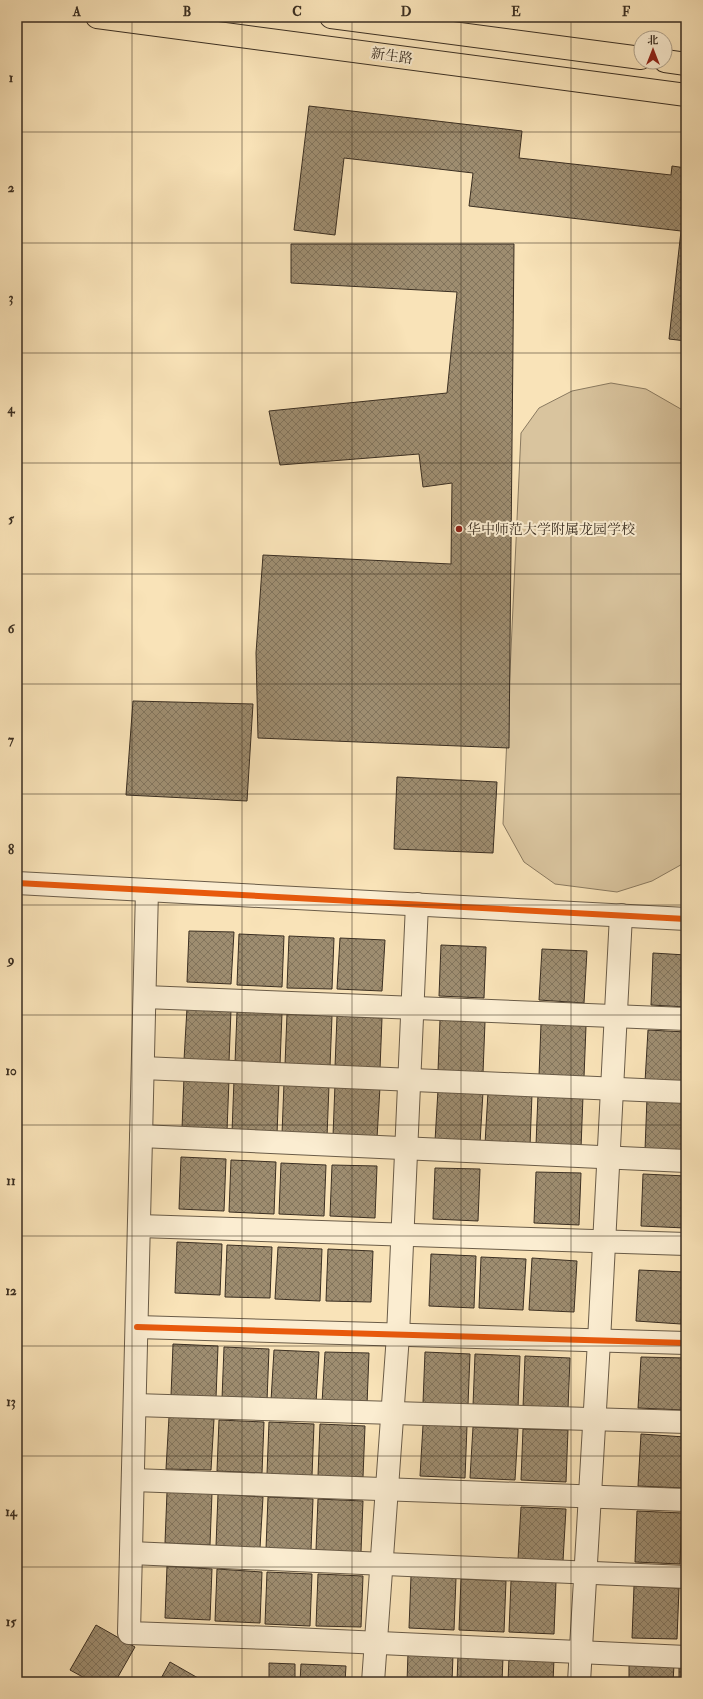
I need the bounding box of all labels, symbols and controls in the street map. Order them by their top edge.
text: A [72,4,82,20]
text: B [183,4,191,20]
text: C [292,4,302,20]
text: D [401,4,412,20]
text: E [511,4,521,20]
text: F [622,4,631,20]
north arrow [633,30,673,70]
text: 北 [648,34,659,47]
street label: 新生路 [370,45,414,67]
text: 1 [9,70,14,86]
text: 2 [8,180,15,196]
text: 3 [9,290,14,306]
text: 4 [6,401,15,417]
text: 5 [8,511,14,527]
place label: 华中师范大学附属龙园学校 [467,521,635,538]
marker: 华中师范大学附属龙园学校 [454,524,464,534]
text: 6 [8,621,16,637]
text: 7 [8,732,15,748]
text: 8 [8,842,14,858]
text: 9 [6,952,15,968]
text: 10 [5,1063,17,1079]
text: 11 [6,1173,16,1189]
text: 12 [5,1283,17,1299]
text: 13 [6,1394,16,1410]
text: 14 [5,1504,18,1520]
text: 15 [6,1614,16,1630]

